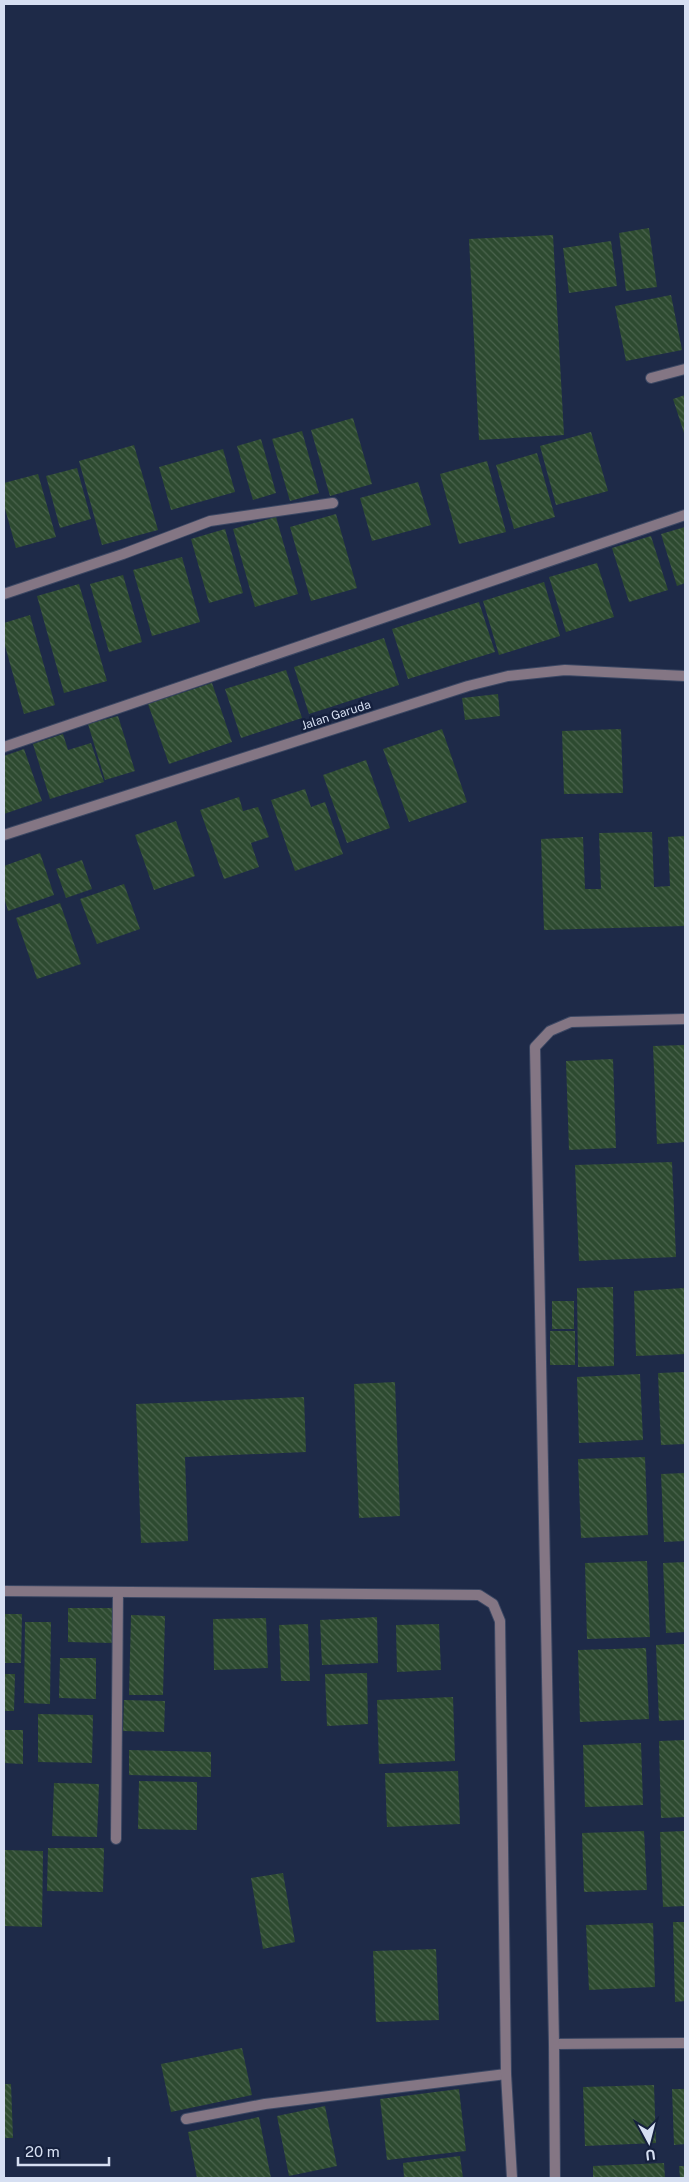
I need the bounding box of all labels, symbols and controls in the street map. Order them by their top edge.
street label: Jalan Garuda [299,697,373,733]
north arrow [624,2117,674,2167]
scale bar [18,2134,109,2166]
text: 20 m [25,2143,60,2160]
text: U [645,2146,657,2163]

